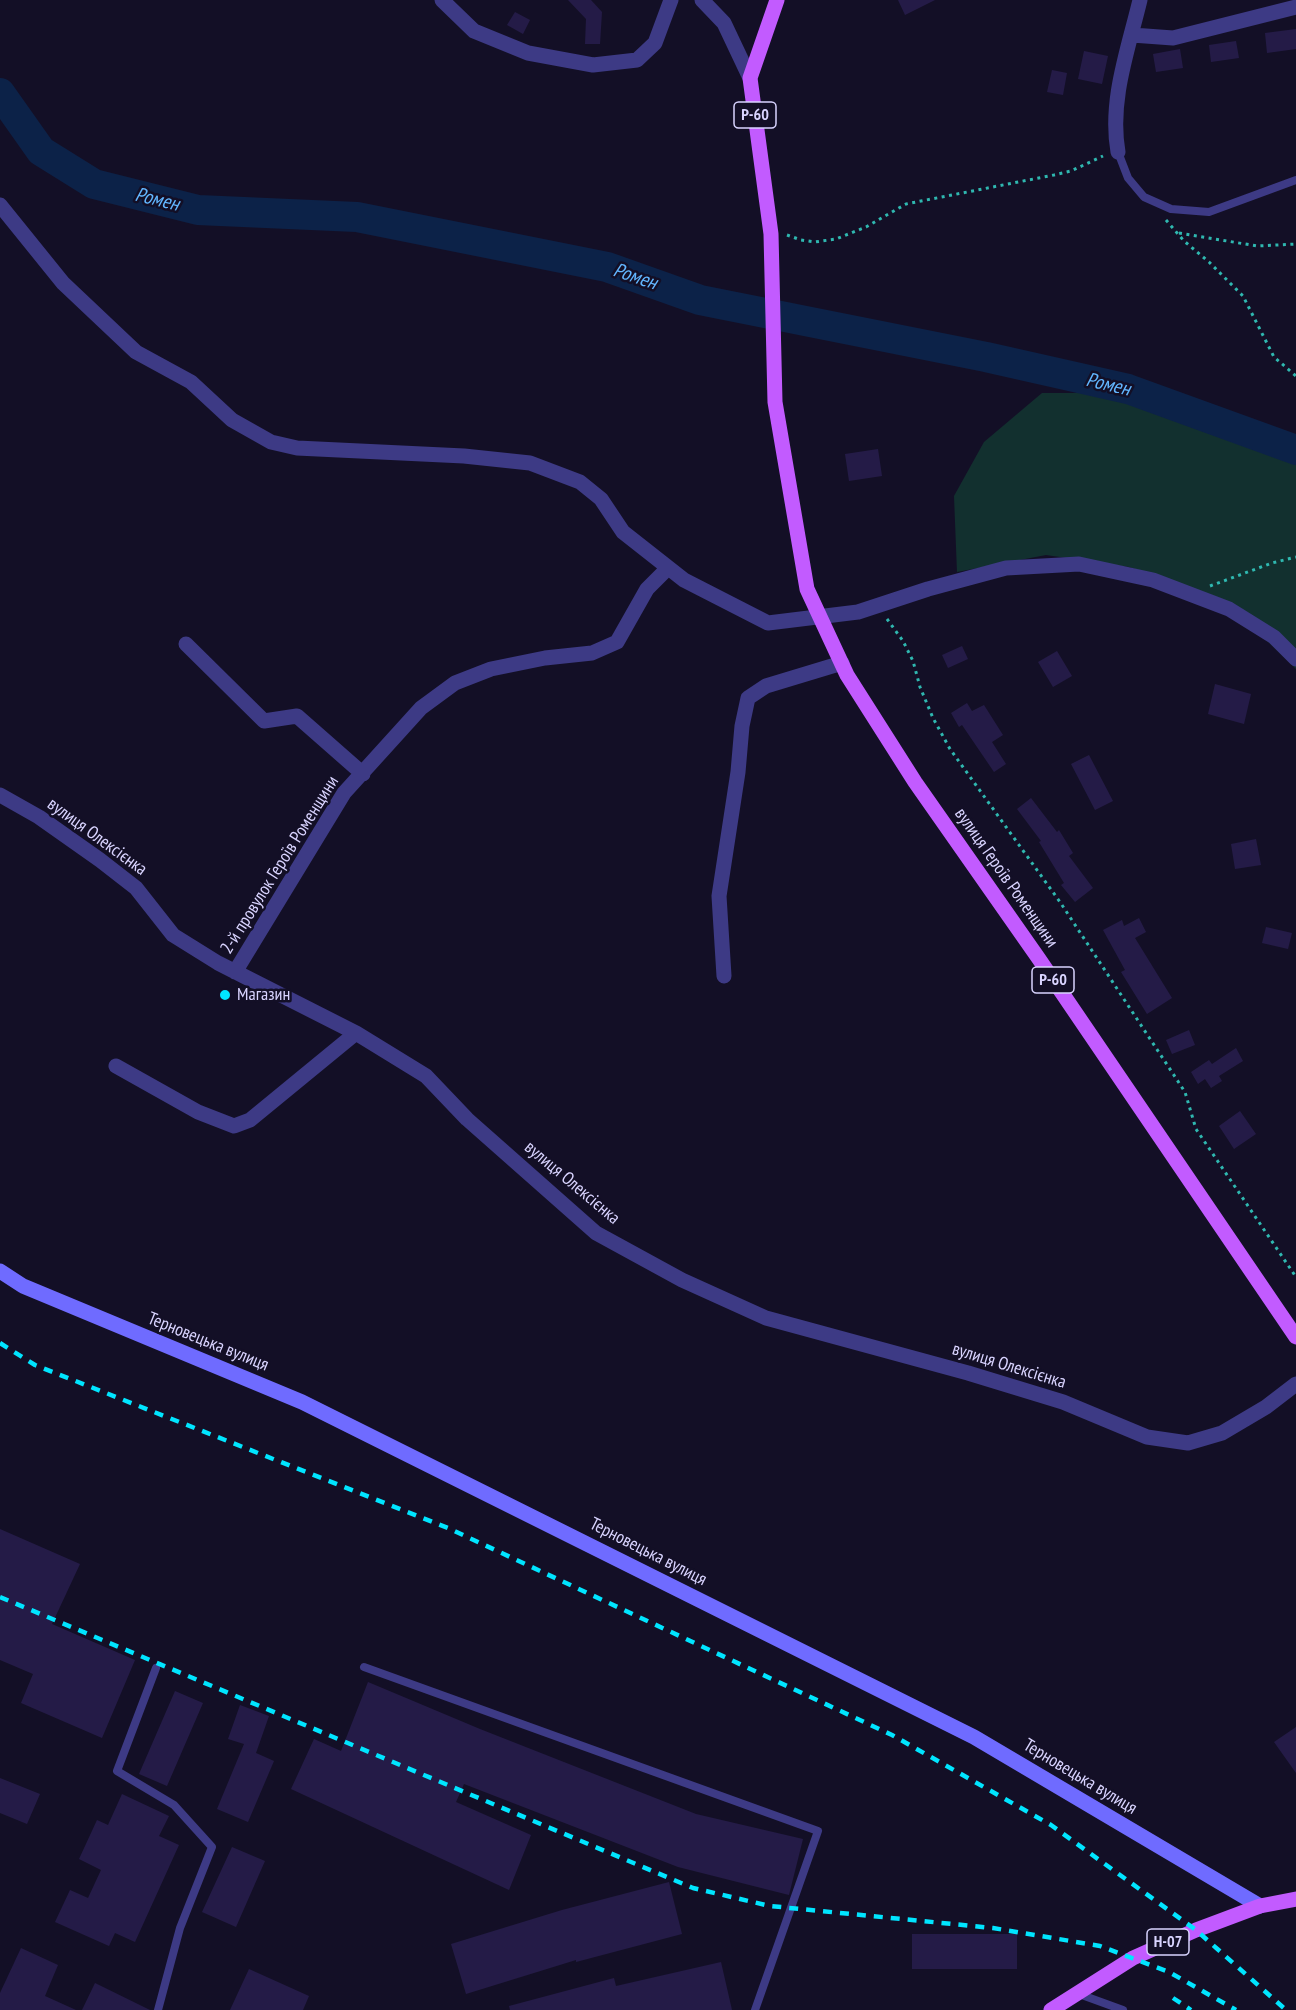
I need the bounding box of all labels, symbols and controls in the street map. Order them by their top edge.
road number: Р-60 [734,102,776,128]
water label: Ромен [133,183,181,217]
water label: Ромен [610,258,660,296]
water label: Ромен [1084,368,1132,402]
street label: 2-й провулок Героїв Роменщини [216,772,344,958]
street label: вулиця Олексієнка [43,794,151,880]
street label: вулиця Героїв Роменщини [950,804,1062,952]
road number: Р-60 [1032,967,1074,993]
place label: Магазин [237,984,290,1006]
marker: Магазин [218,988,232,1002]
street label: вулиця Олексієнка [520,1137,624,1229]
street label: Терновецька вулиця [144,1308,272,1376]
street label: вулиця Олексієнка [950,1338,1068,1394]
street label: Терновецька вулиця [586,1513,710,1591]
street label: Терновецька вулиця [1019,1735,1141,1819]
road number: Н-07 [1147,1929,1189,1955]

